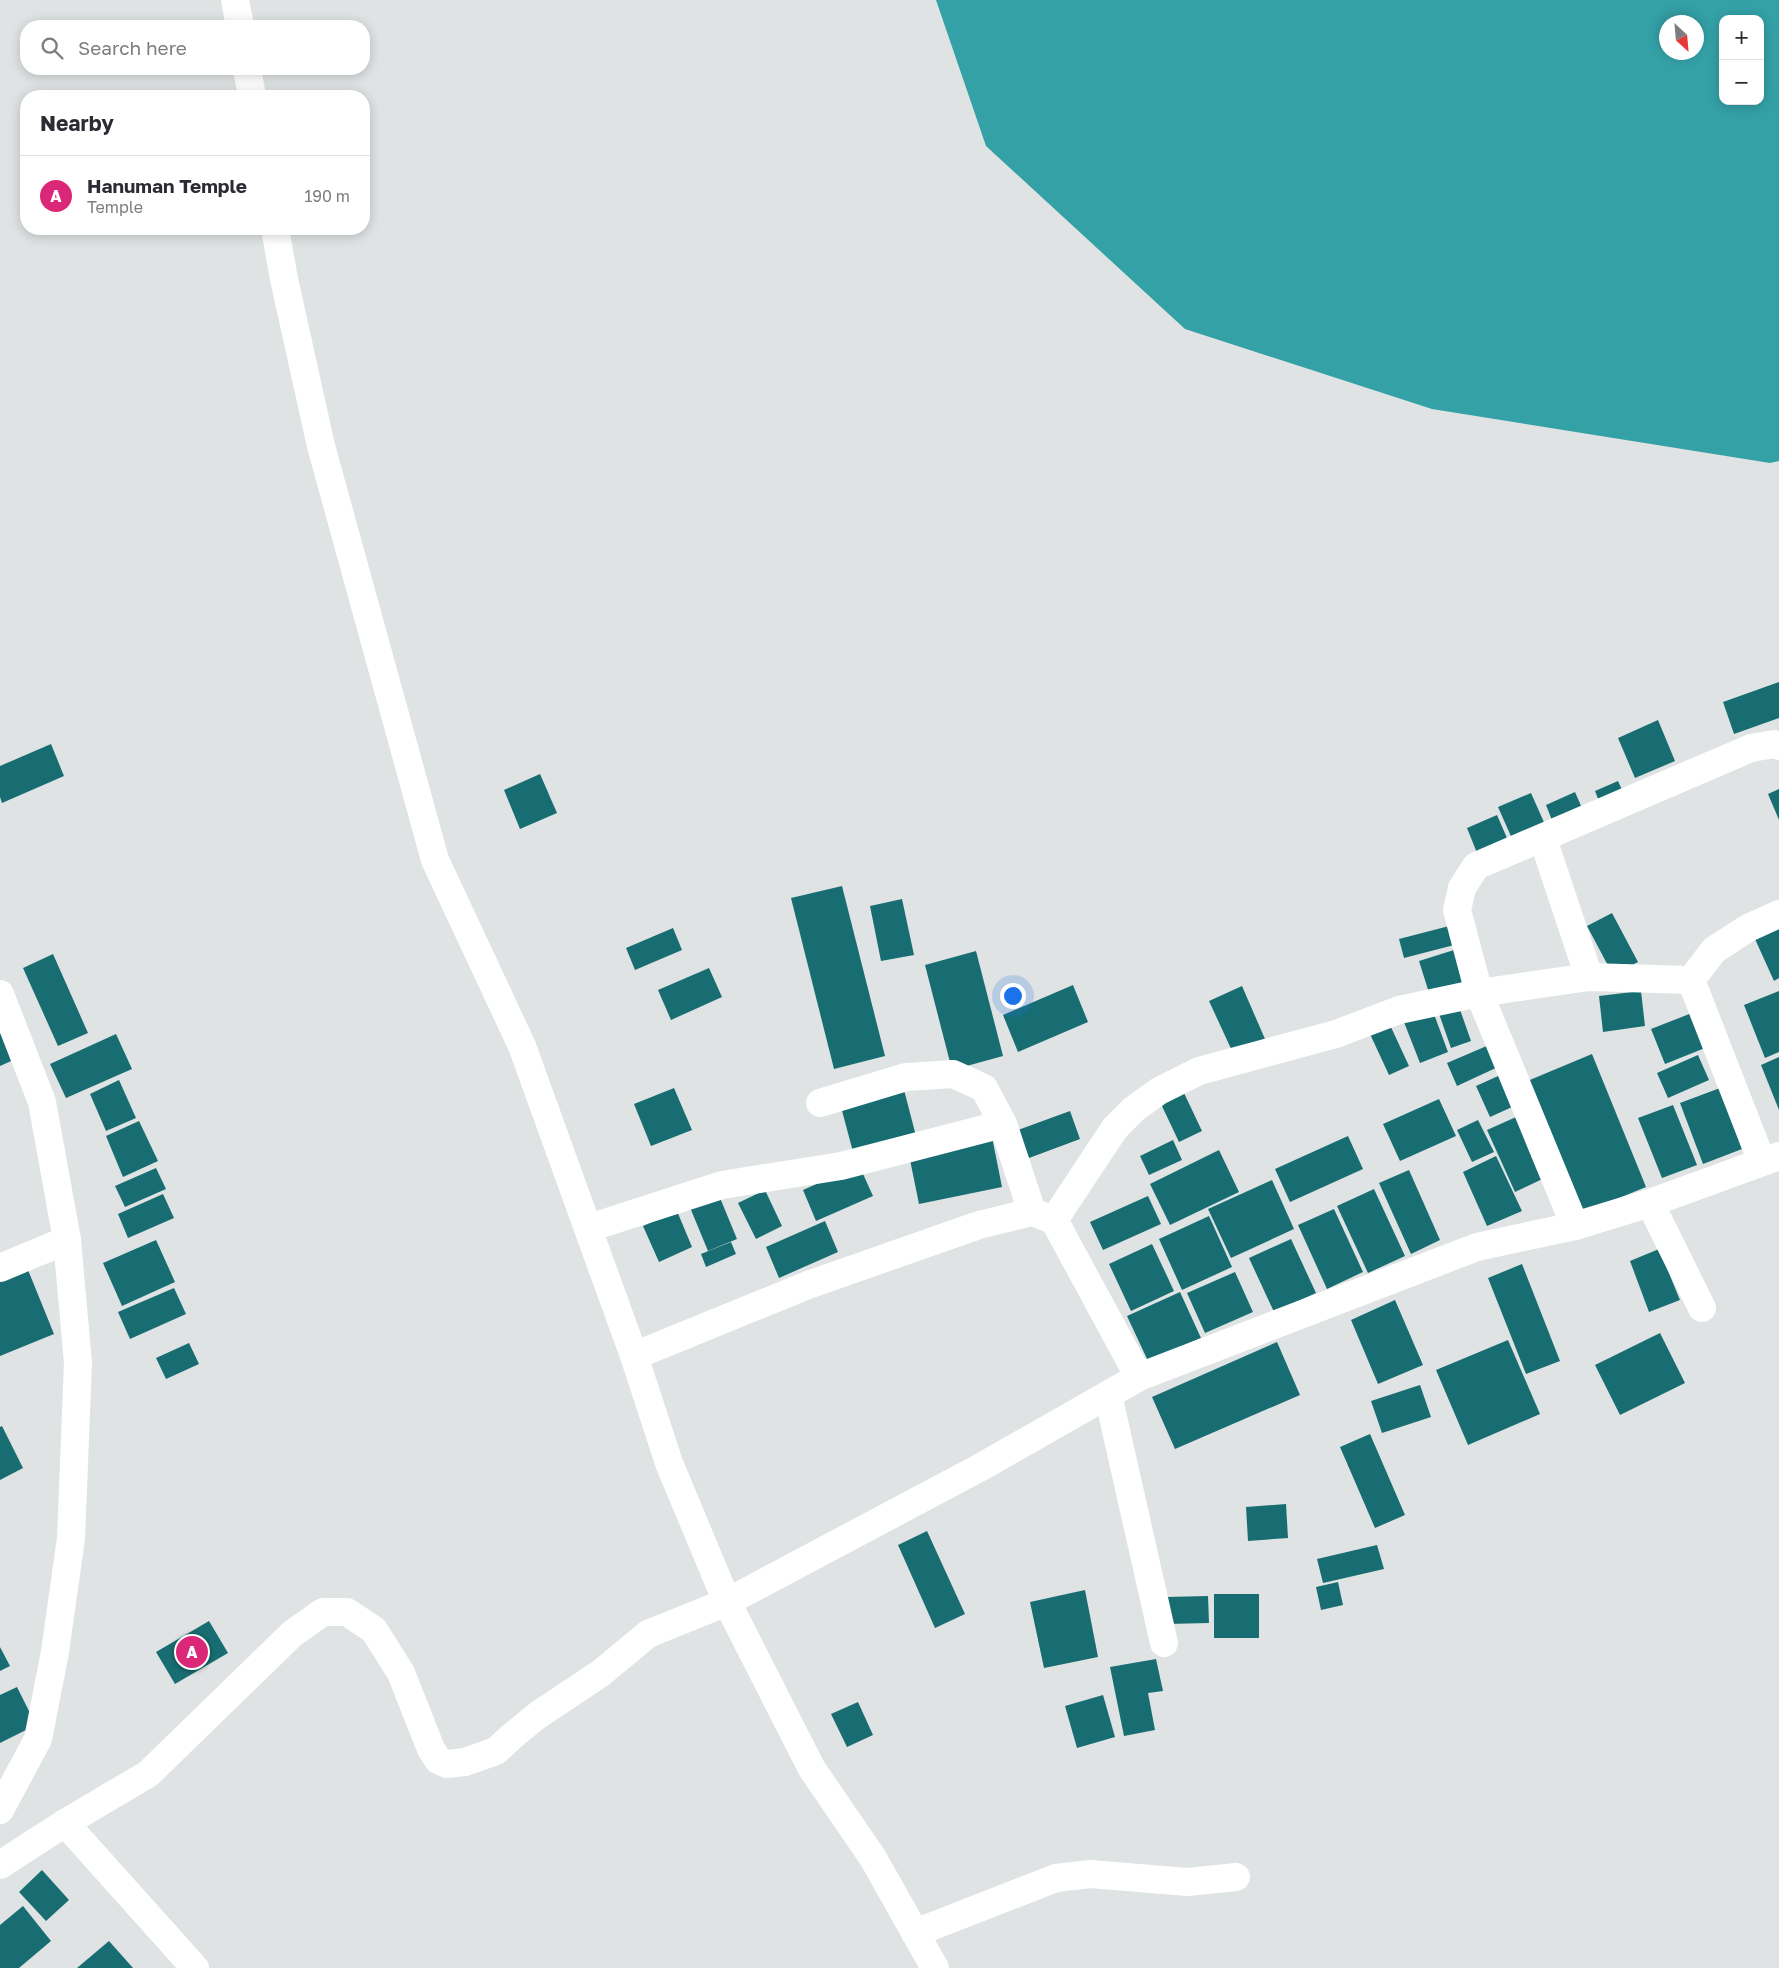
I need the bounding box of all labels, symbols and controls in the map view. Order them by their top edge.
north arrow [1659,15,1704,60]
map controls [1719,15,1764,105]
button: + [1719,15,1764,60]
search box [20,20,370,75]
icon: search [38,34,66,62]
text: Search here [78,36,187,59]
button: − [1719,60,1764,105]
text: Nearby [40,110,114,136]
text: Hanuman Temple [87,174,247,197]
text: A [50,186,62,206]
text: 190 m [304,186,350,206]
text: Temple [87,197,143,217]
your location [1000,983,1026,1009]
pin: A [176,1633,208,1671]

